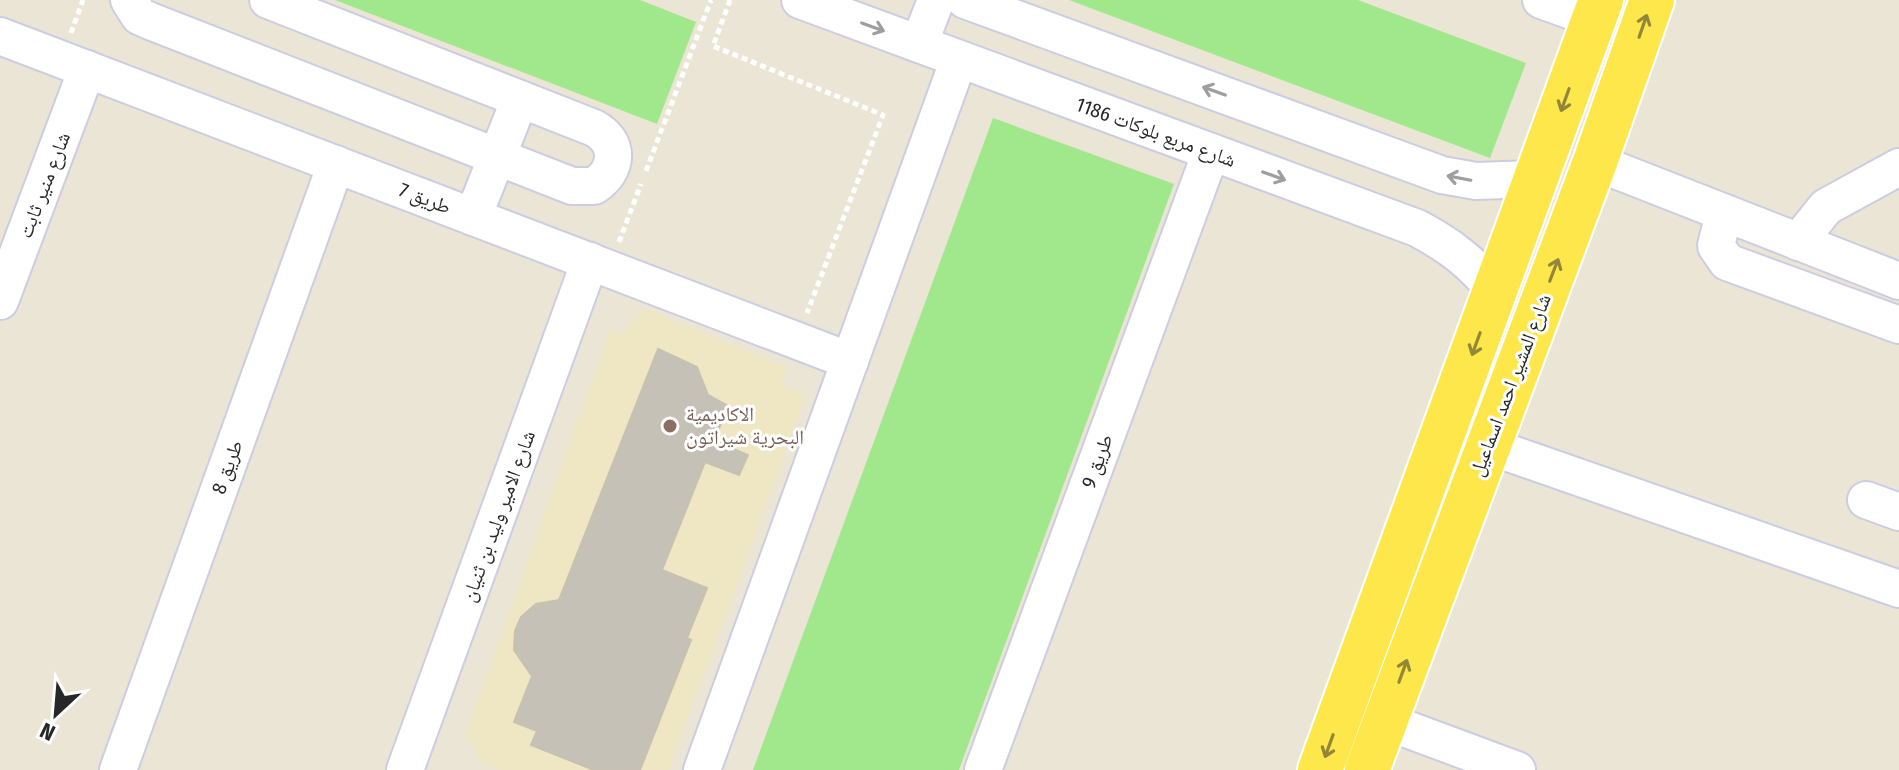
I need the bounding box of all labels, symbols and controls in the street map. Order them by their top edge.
one-way arrow [1637,14,1651,38]
one-way arrow [860,21,885,35]
one-way arrow [1202,83,1227,97]
one-way arrow [1556,87,1571,112]
street label: شارع مربع بلوكات 1186 [1073,92,1239,173]
street label: شارع منير ثابت [13,129,76,242]
one-way arrow [1262,169,1287,184]
one-way arrow [1446,169,1472,184]
street label: طريق 7 [396,177,454,219]
one-way arrow [1548,258,1562,283]
street label: شارع المشير احمد اسماعيل [1464,290,1557,480]
one-way arrow [1467,331,1482,356]
place label: الاكاديمية البحرية شيراتون [686,402,804,449]
marker: الاكاديمية البحرية شيراتون [661,417,679,435]
street label: شارع الامير وليد بن ثنيان [456,427,541,605]
street label: طريق 9 [1076,431,1118,491]
street label: طريق 8 [206,437,248,497]
one-way arrow [1397,658,1412,683]
north arrow [16,674,96,754]
text: N [36,717,59,747]
one-way arrow [1321,733,1335,758]

